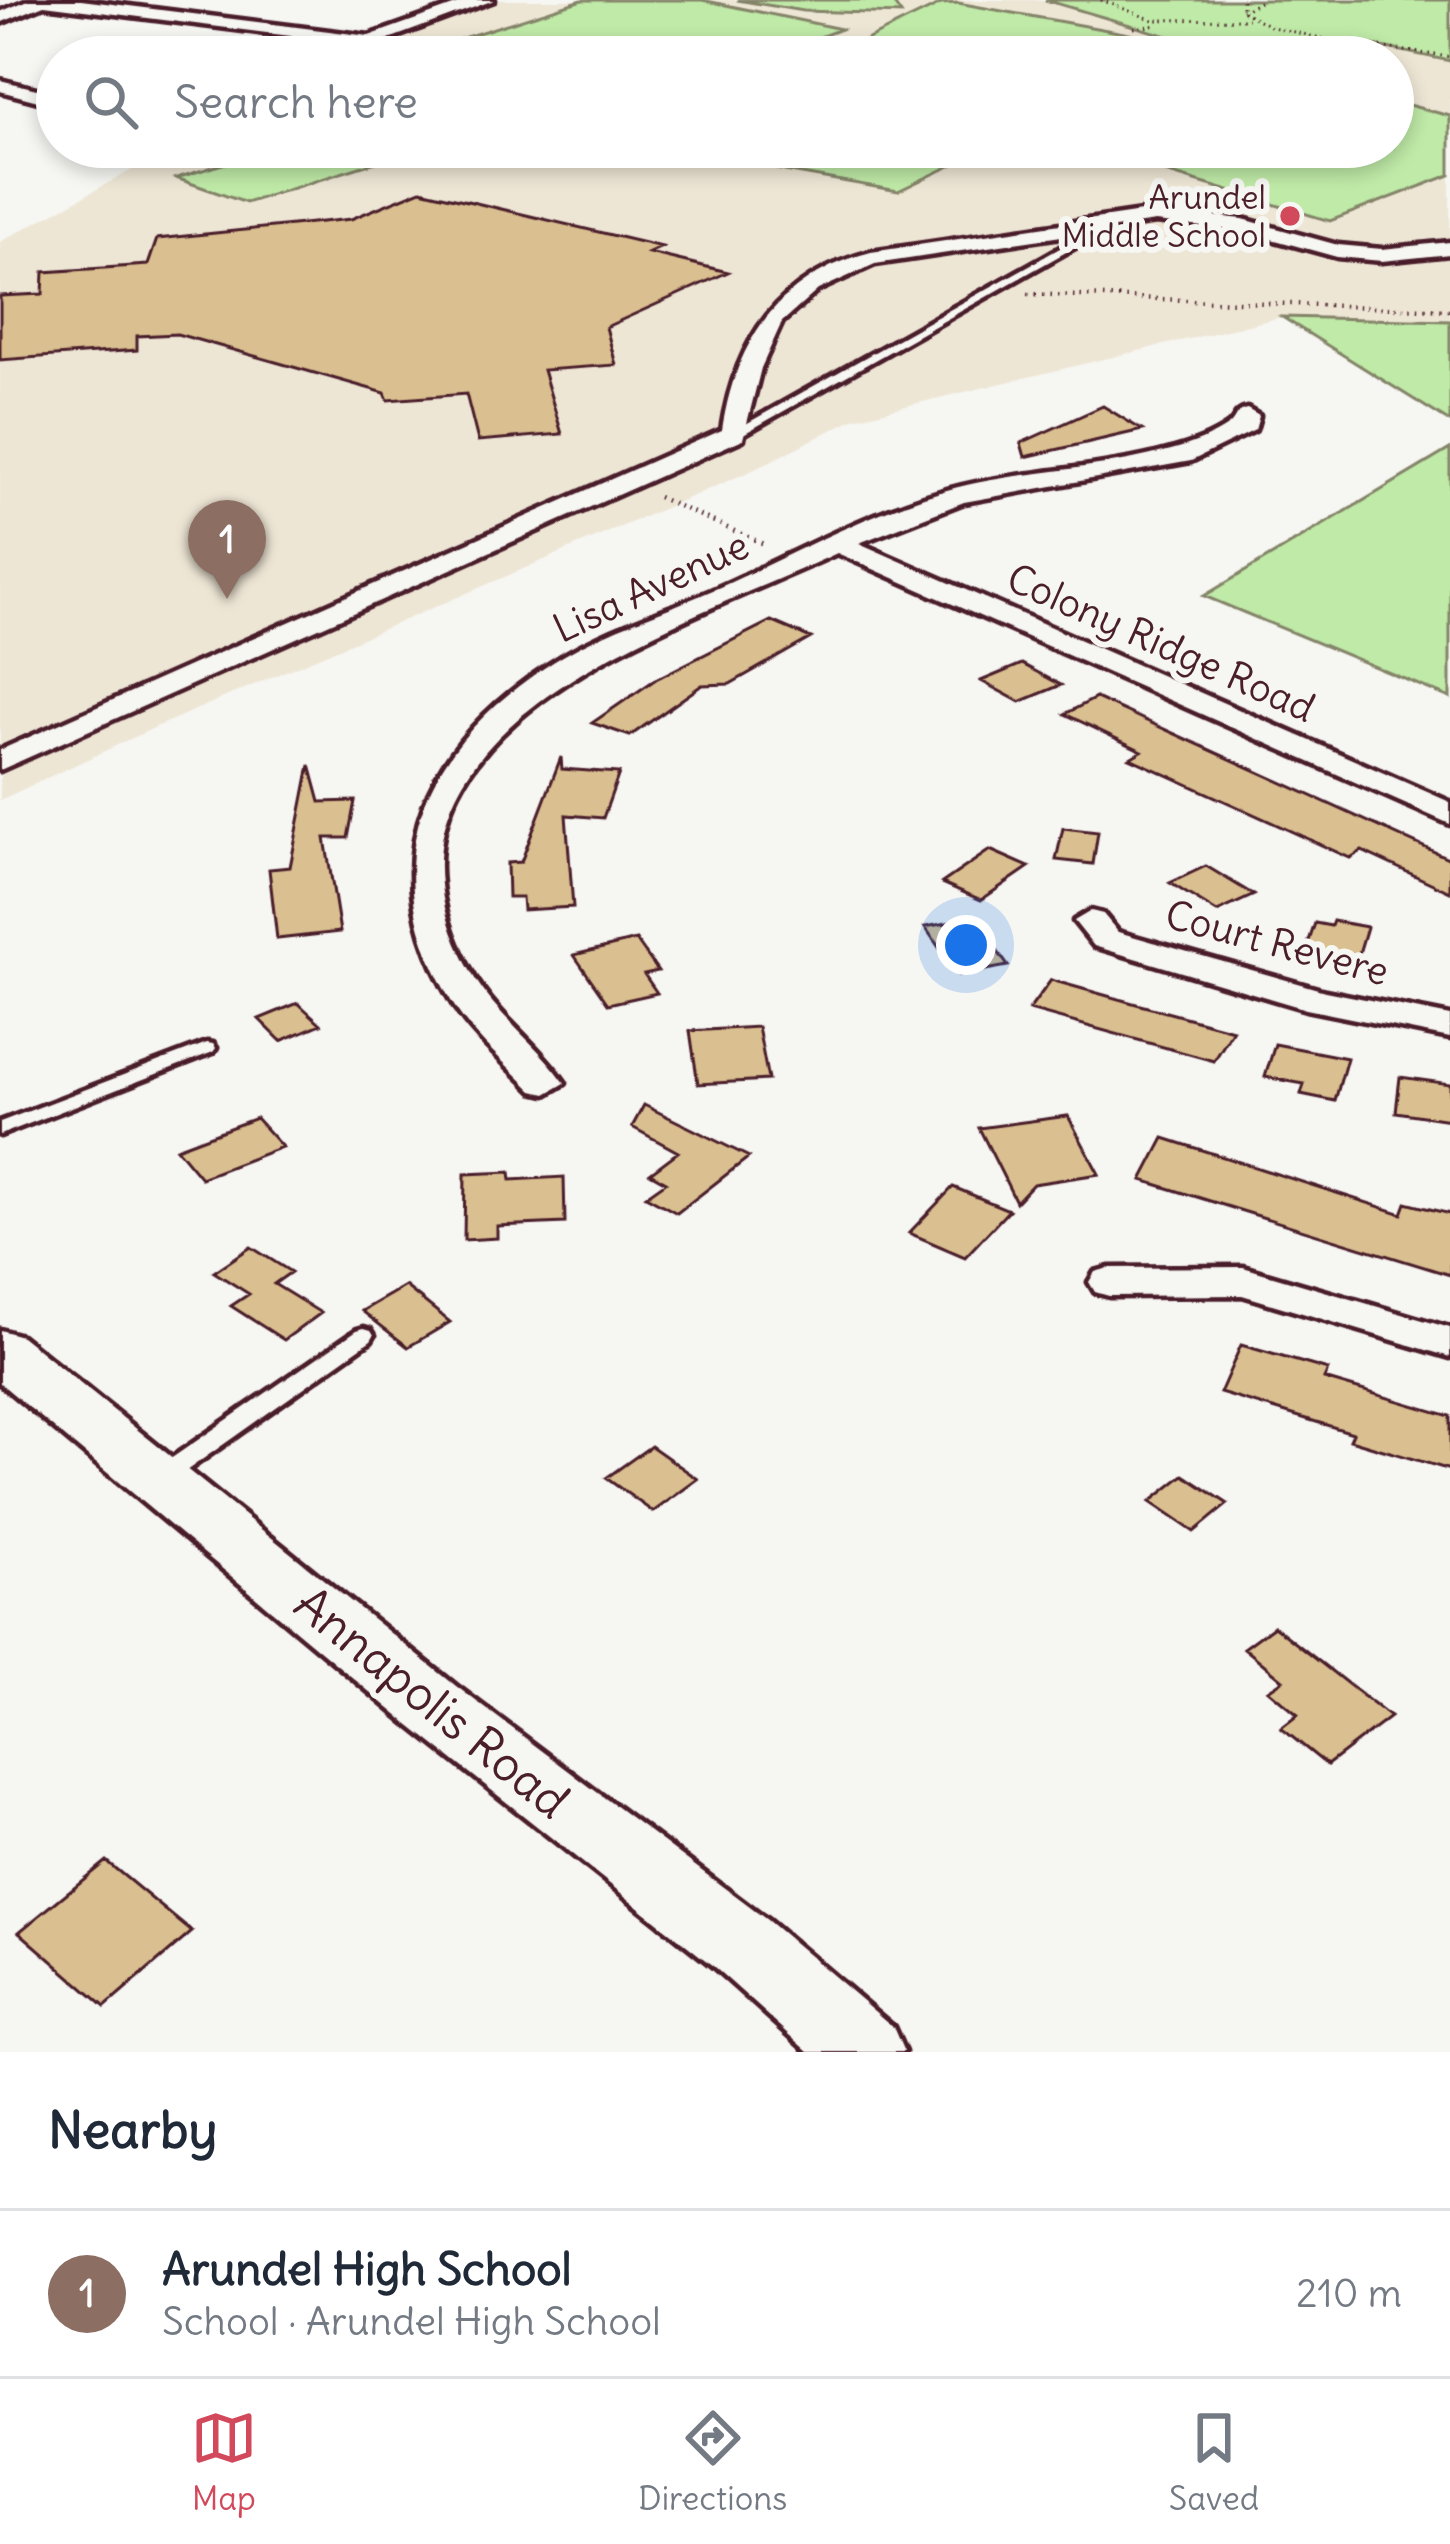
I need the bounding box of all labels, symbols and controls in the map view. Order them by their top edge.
search box [36,36,1414,168]
icon: search [78,69,144,135]
text: Search here [174,74,418,130]
place label: Arundel Middle School [1061,176,1266,256]
marker: Arundel Middle School [1277,203,1303,229]
pin: 1 [188,500,266,599]
street label: Lisa Avenue [545,520,757,654]
street label: Colony Ridge Road [1000,553,1322,733]
street label: Court Revere [1160,890,1394,996]
your location [936,915,996,975]
street label: Annapolis Road [283,1573,581,1831]
text: Nearby [48,2098,217,2162]
text: Arundel High School [162,2241,572,2297]
text: 1 [79,2269,95,2318]
text: 210 m [1296,2269,1402,2318]
text: School · Arundel High School [162,2297,661,2346]
tab: Map [191,2405,257,2519]
tab: Directions [638,2405,787,2519]
tab: Saved [1169,2405,1259,2519]

